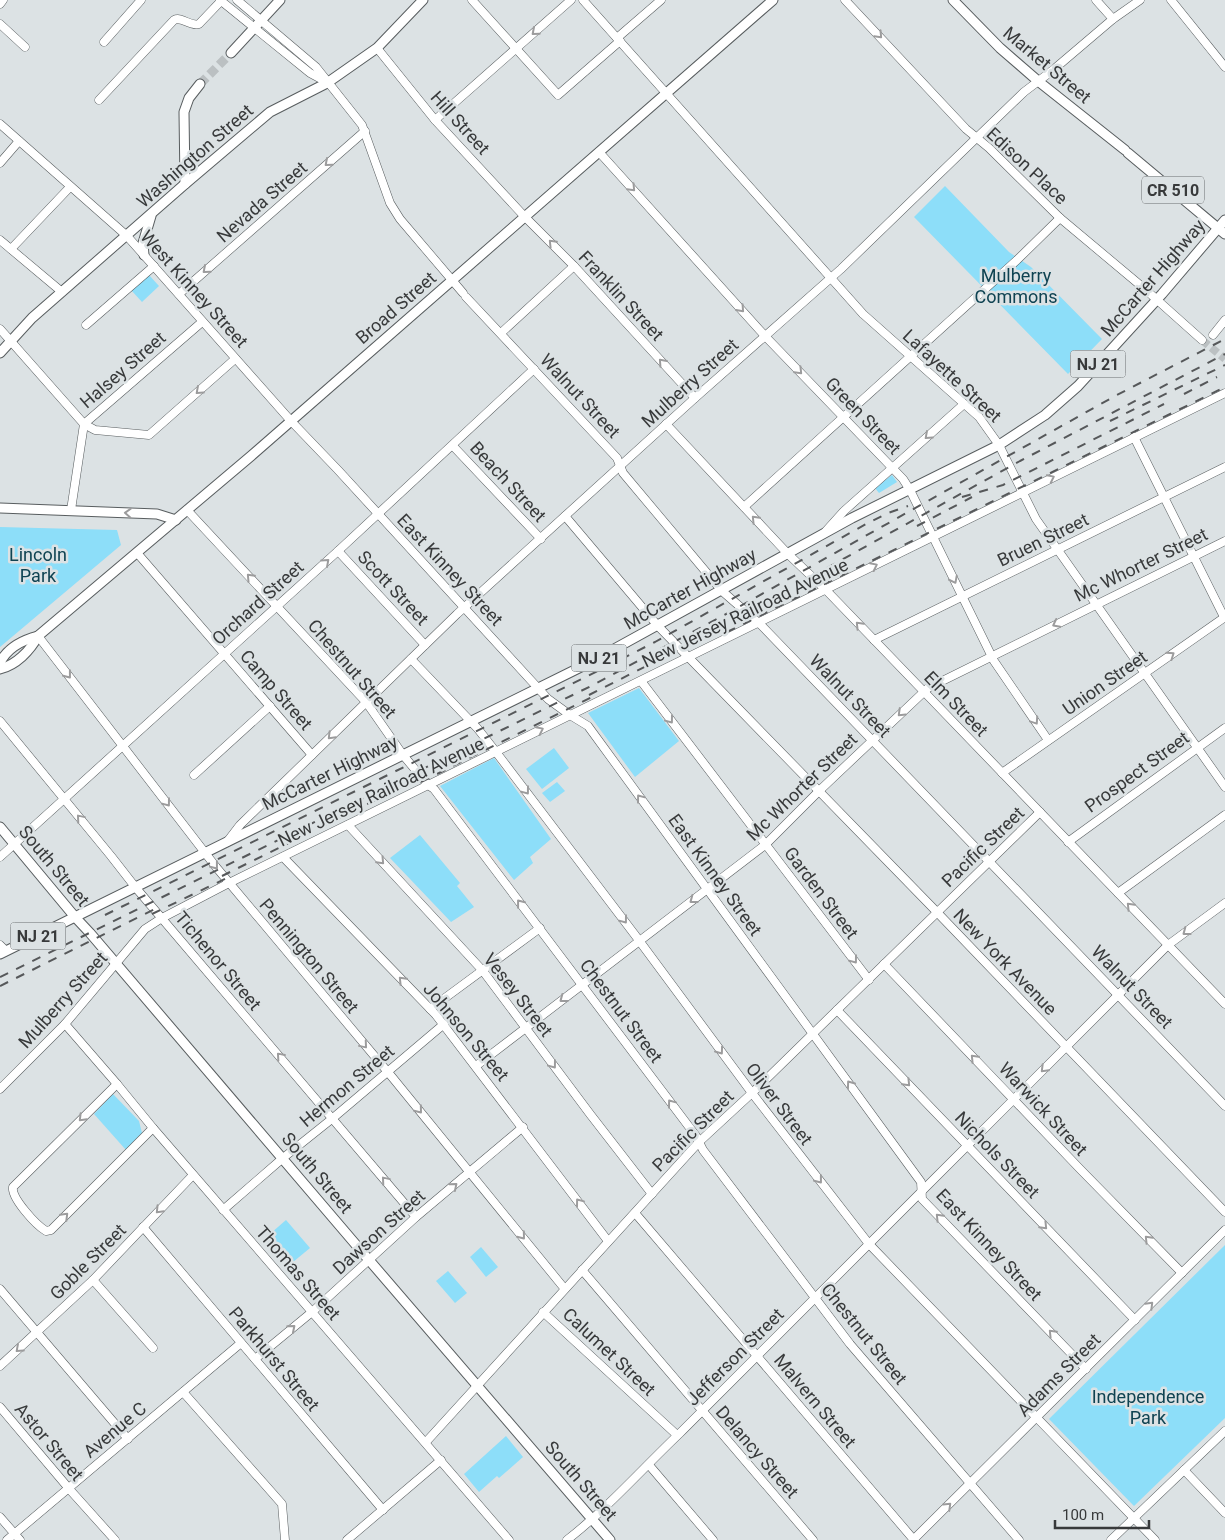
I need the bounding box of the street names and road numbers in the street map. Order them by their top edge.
street label: Market Street [999,22,1095,107]
street label: Hill Street [426,87,494,159]
street label: Washington Street [132,99,257,212]
street label: Edison Place [982,123,1072,208]
street label: Nevada Street [212,157,311,246]
road number: CR 510 [1142,176,1204,204]
street label: McCarter Highway [1096,215,1209,340]
street label: West Kinney Street [136,226,253,352]
street label: Franklin Street [574,246,668,345]
street label: Broad Street [351,267,440,348]
street label: Lafayette Street [899,325,1006,427]
street label: Halsey Street [76,327,170,412]
street label: Mulberry Street [637,334,742,431]
street label: Walnut Street [536,349,625,442]
road number: NJ 21 [1070,350,1126,378]
street label: Green Street [821,373,905,459]
street label: Beach Street [466,437,551,526]
street label: Bruen Street [994,508,1092,571]
street label: East Kinney Street [393,509,508,630]
street label: Mc Whorter Street [1071,523,1211,606]
street label: McCarter Highway [620,543,760,634]
street label: Scott Street [354,546,433,629]
street label: New Jersey Railroad Avenue [638,553,851,672]
street label: Orchard Street [208,556,308,649]
street label: Chestnut Street [304,615,401,722]
road number: NJ 21 [572,644,626,671]
street label: Camp Street [236,645,317,734]
street label: Union Street [1058,646,1151,719]
street label: Walnut Street [805,650,895,742]
street label: Elm Street [920,667,993,741]
street label: Prospect Street [1080,727,1193,816]
street label: Mc Whorter Street [742,728,861,845]
street label: McCarter Highway [259,730,401,814]
street label: New Jersey Railroad Avenue [274,732,487,851]
street label: Pacific Street [937,802,1028,891]
street label: East Kinney Street [664,810,767,940]
street label: South Street [15,821,94,910]
street label: Garden Street [780,843,863,943]
street label: Pennington Street [255,894,363,1017]
street label: New York Avenue [949,904,1061,1019]
street label: Tichenor Street [171,907,266,1014]
road number: NJ 21 [10,922,66,949]
street label: Walnut Street [1087,941,1177,1033]
street label: Mulberry Street [14,947,111,1052]
street label: Vesey Street [479,949,557,1041]
street label: Chestnut Street [576,955,667,1067]
street label: Johnson Street [419,978,514,1085]
street label: Hermon Street [295,1040,398,1131]
street label: Warwick Street [995,1058,1092,1160]
street label: Oliver Street [742,1059,817,1149]
street label: Pacific Street [648,1086,738,1176]
street label: Nichols Street [951,1107,1044,1202]
street label: South Street [278,1128,357,1217]
street label: East Kinney Street [932,1184,1047,1305]
street label: Dawson Street [328,1185,429,1278]
street label: Goble Street [45,1219,130,1304]
street label: Thomas Street [252,1221,345,1324]
street label: Chestnut Street [817,1279,912,1389]
street label: Parkhurst Street [225,1302,324,1415]
street label: Calumet Street [559,1303,660,1400]
street label: Jefferson Street [682,1304,788,1410]
street label: Adams Street [1013,1329,1105,1421]
street label: Malvern Street [770,1349,861,1452]
street label: Avenue C [79,1397,150,1462]
street label: Astor Street [11,1399,88,1485]
street label: Delancy Street [712,1401,803,1502]
street label: South Street [541,1437,622,1525]

